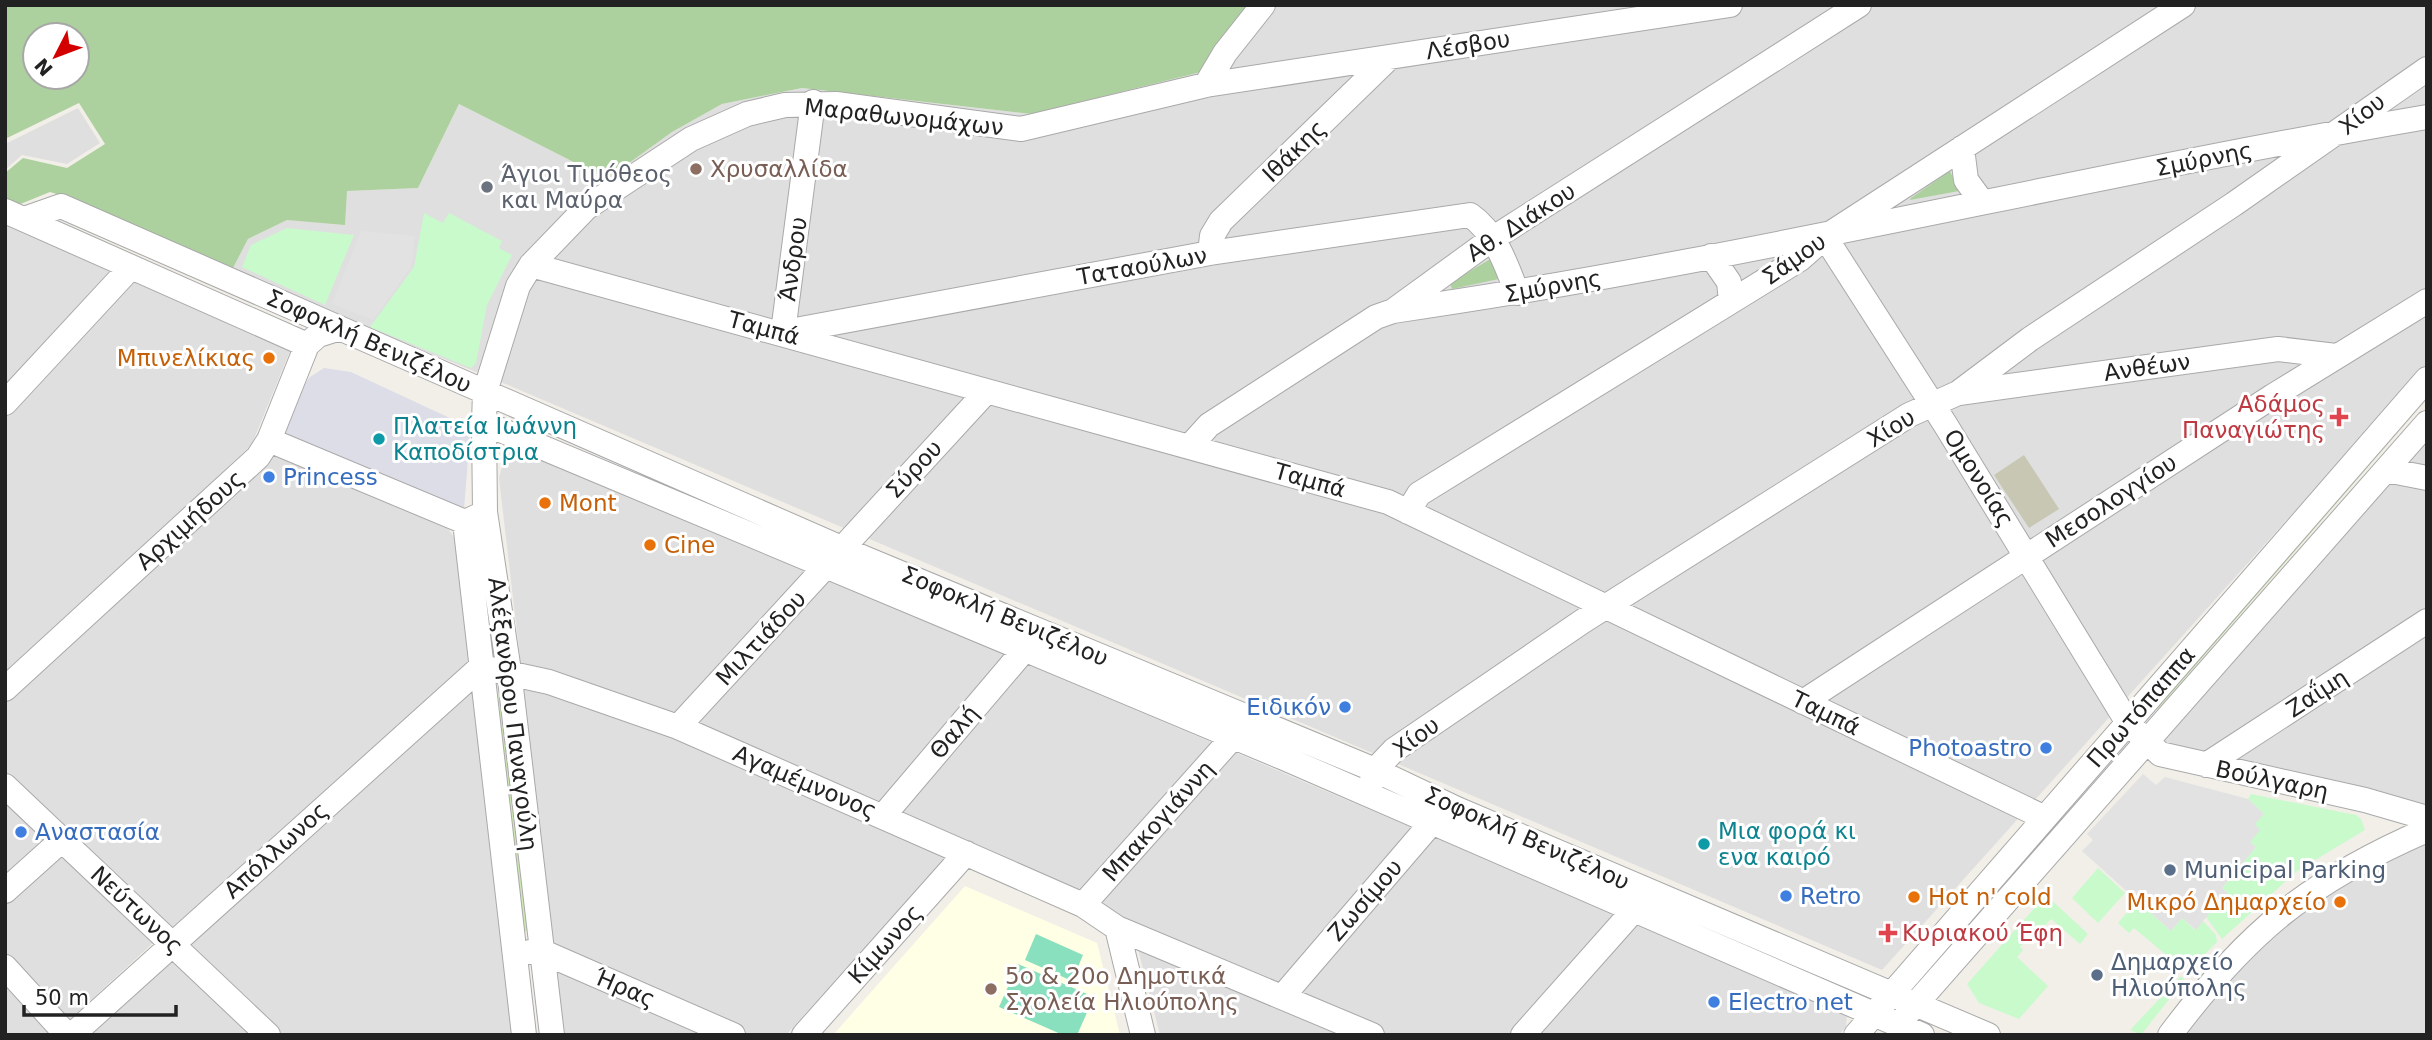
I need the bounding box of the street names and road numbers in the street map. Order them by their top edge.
street label: Λέσβου [1424,26,1512,64]
street label: Χίου [2334,88,2390,140]
street label: Μαραθωνομάχων [803,94,1005,140]
street label: Ιθάκης [1257,115,1331,187]
street label: Σμύρνης [2153,137,2255,181]
street label: Αθ. Διάκου [1462,177,1580,267]
street label: Άνδρου [774,215,812,303]
street label: Σάμου [1757,228,1831,290]
street label: Ταταούλων [1074,242,1209,290]
street label: Σμύρνης [1502,265,1604,307]
street label: Σοφοκλή Βενιζέλου [262,284,476,398]
street label: Ταμπά [724,306,803,350]
street label: Ανθέων [2102,348,2192,386]
street label: Χίου [1862,404,1920,452]
street label: Ομονοίας [1939,424,2019,532]
street label: Σύρου [881,435,947,503]
street label: Μεσολογγίου [2041,449,2181,553]
street label: Ταμπά [1270,457,1349,503]
street label: Αρχιμήδους [131,465,249,575]
street label: Σοφοκλή Βενιζέλου [898,561,1112,671]
street label: Αλέξανδρου Παναγούλη [483,576,543,852]
street label: Μιλτιάδου [711,585,811,691]
street label: Πρωτόπαππα [2082,642,2200,772]
street label: Ζαΐμη [2280,662,2353,722]
street label: Ταμπά [1787,685,1864,741]
street label: Θαλή [924,700,984,764]
street label: Χίου [1388,712,1444,762]
street label: Αγαμέμνονος [729,740,881,824]
street label: Μπακογιάννη [1097,755,1219,887]
street label: Βούλγαρη [2213,755,2331,805]
street label: Σοφοκλή Βενιζέλου [1420,781,1634,895]
street label: Απόλλωνος [219,797,333,903]
street label: Ζωσίμου [1323,854,1407,946]
street label: Νεύτωνος [86,861,188,959]
street label: Κίμωνος [843,899,927,989]
street label: Ήρας [590,963,659,1012]

